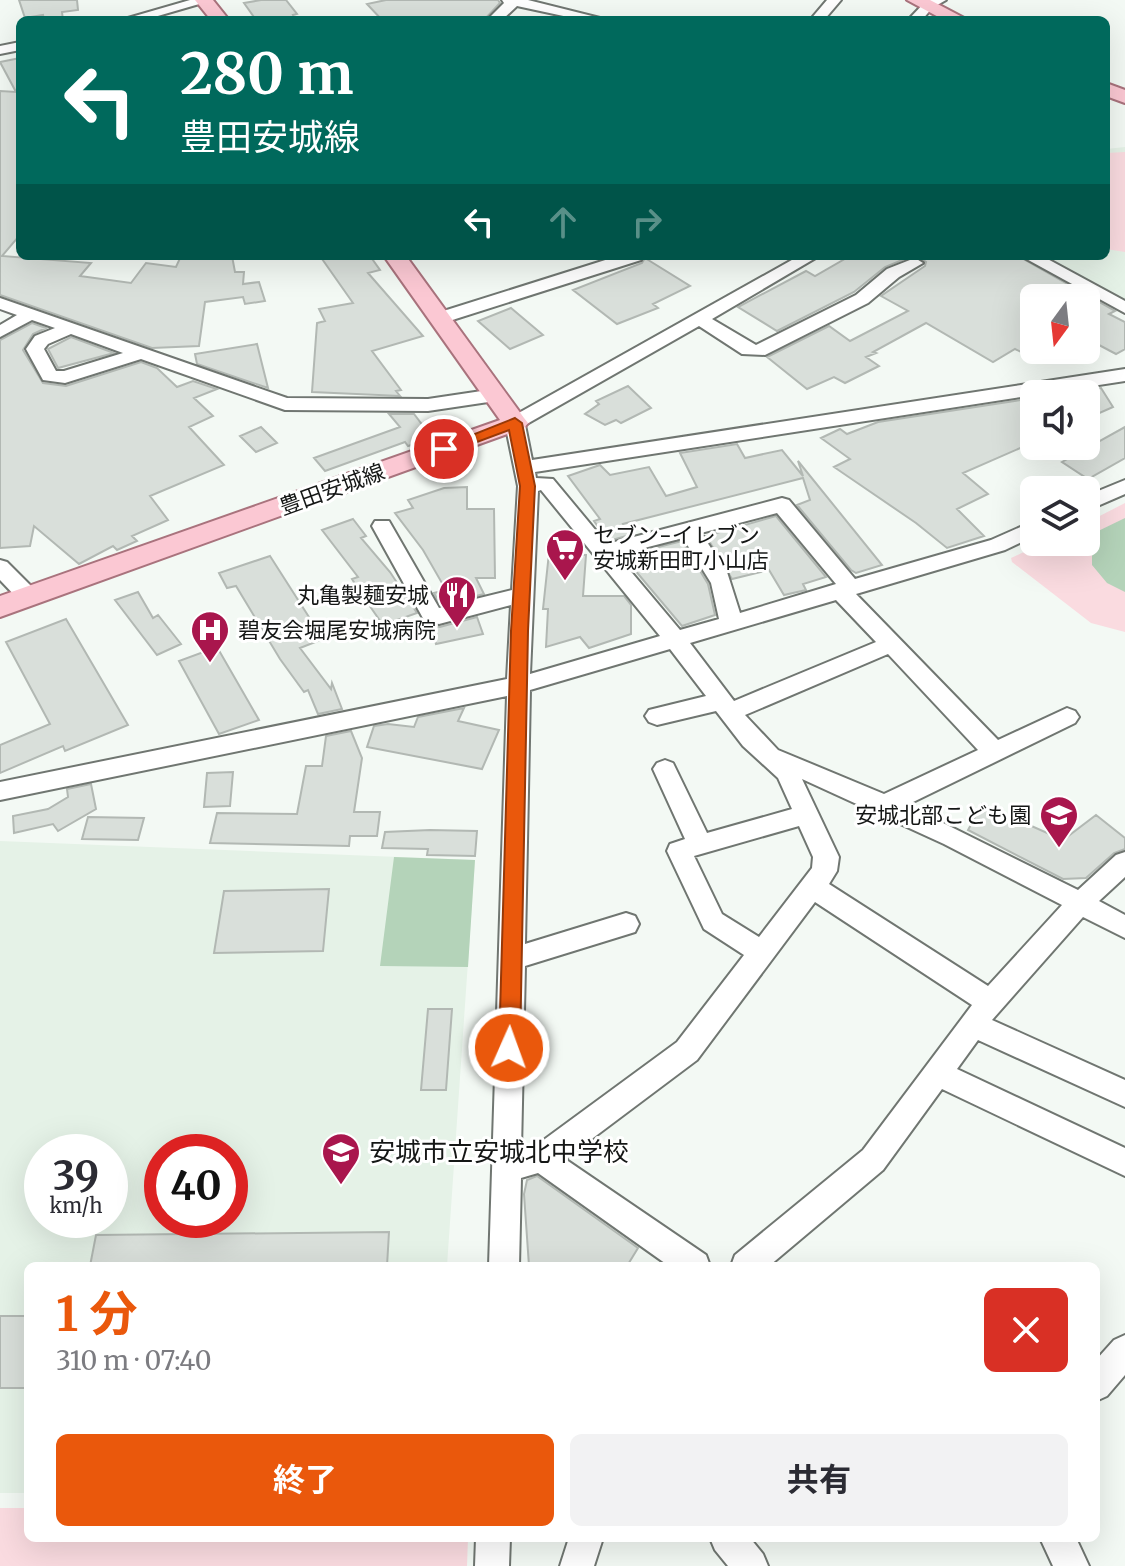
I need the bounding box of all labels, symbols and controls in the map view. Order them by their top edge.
text: 280 m [180,39,354,109]
icon: left [48,48,152,152]
text: 豊田安城線 [180,115,360,160]
icon: left [457,200,501,244]
icon: ahead [541,200,585,244]
icon: right [625,200,669,244]
north arrow [1020,284,1100,364]
map controls [1020,284,1100,556]
button: sound [1020,380,1100,460]
pin [410,415,478,483]
icon: arrive [422,427,466,471]
street label: 豊田安城線 [276,457,388,521]
button: layers [1020,476,1100,556]
place label: セブン-イレブン 安城新田町小山店 [593,521,769,574]
supermarket icon: セブン-イレブン 安城新田町小山店 [544,527,586,582]
restaurant icon: 丸亀製麺安城 [436,574,478,629]
place label: 丸亀製麺安城 [297,581,429,609]
hospital icon: 碧友会堀尾安城病院 [189,609,231,664]
place label: 碧友会堀尾安城病院 [238,616,436,644]
school or university icon: 安城北部こども園 [1038,794,1080,849]
place label: 安城北部こども園 [855,801,1031,829]
position arrow [467,1006,551,1090]
school or university icon: 安城市立安城北中学校 [320,1131,362,1186]
speed limit sign: 40 [144,1134,248,1238]
place label: 安城市立安城北中学校 [369,1135,629,1168]
text: 39 [53,1151,99,1201]
text: km/h [50,1193,102,1218]
text: 1 分 [56,1284,138,1344]
button: close [984,1288,1068,1372]
text: 310 m · 07:40 [56,1344,212,1377]
button: 終了 [56,1434,554,1526]
button: 共有 [570,1434,1068,1526]

